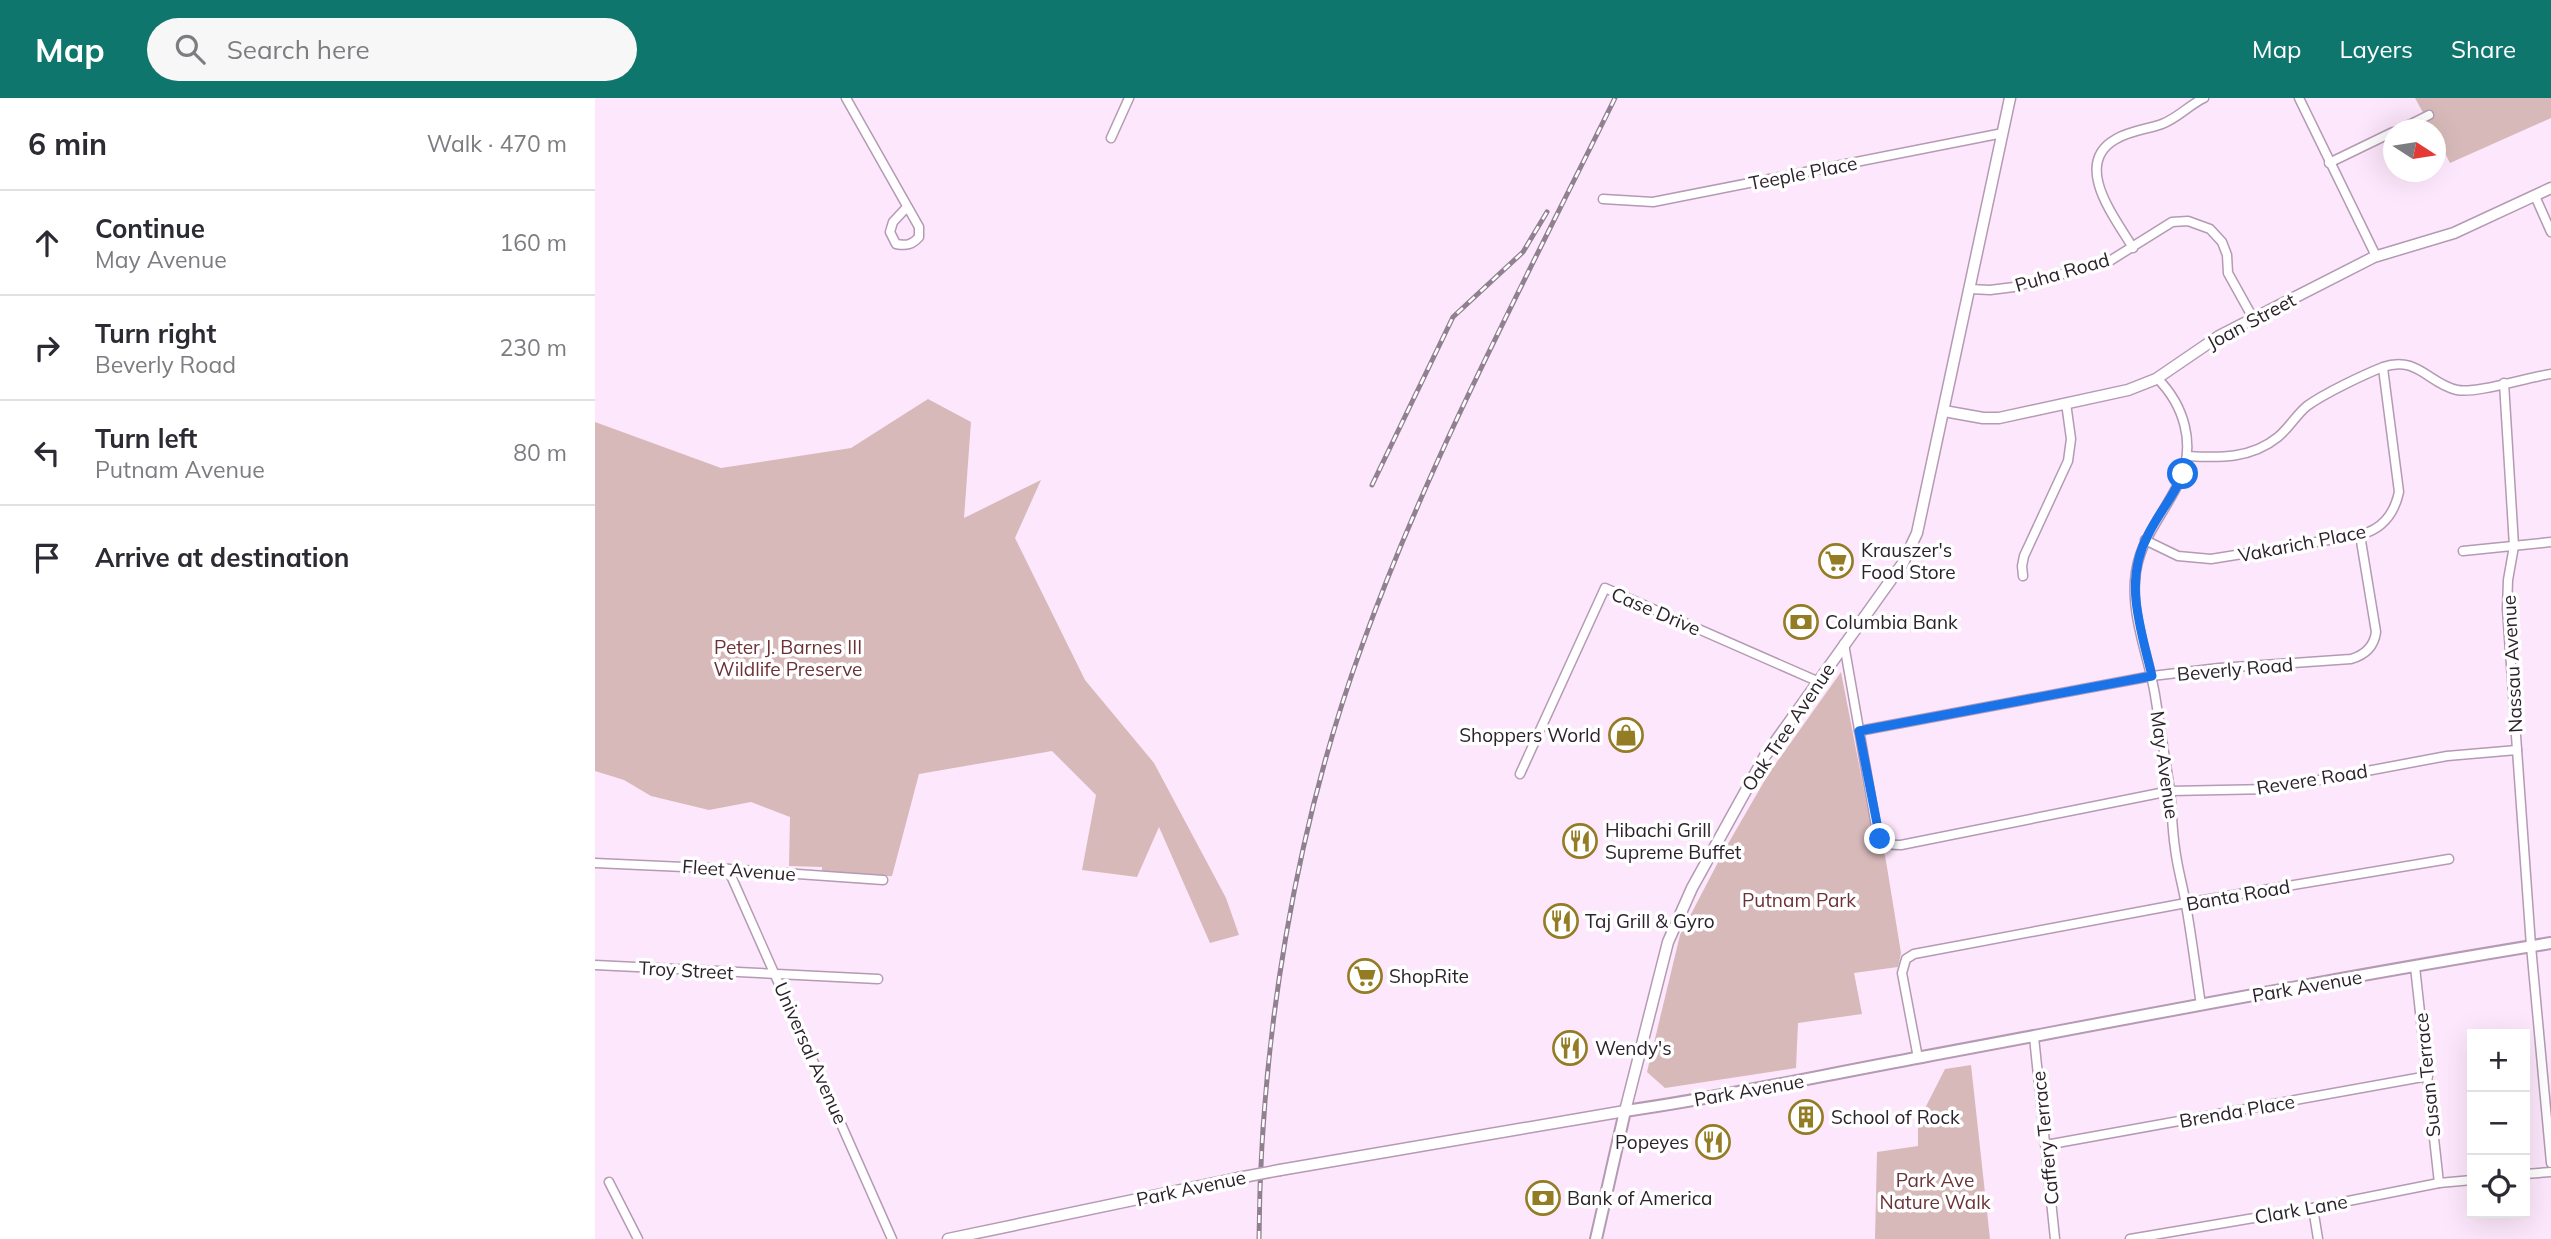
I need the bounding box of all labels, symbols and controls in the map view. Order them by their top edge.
search box [147,18,637,81]
text: Map [35,29,105,70]
icon: search [171,30,209,68]
text: Search here [227,33,370,66]
text: Map [2252,34,2301,64]
text: Layers [2339,34,2413,64]
text: Share [2451,34,2516,64]
north arrow [2383,119,2446,182]
text: 6 min [28,125,107,163]
text: Walk · 470 m [427,129,567,158]
street label: Teeple Place [1747,151,1859,195]
text: Continue [95,212,205,245]
icon: ahead [28,224,66,262]
text: 160 m [499,228,567,257]
text: May Avenue [95,245,227,274]
street label: Puha Road [2012,247,2112,297]
street label: Joan Street [2202,287,2300,354]
text: Turn right [95,317,216,350]
icon: right [28,329,66,367]
text: 230 m [499,333,567,362]
text: Beverly Road [95,350,236,379]
text: Turn left [95,422,197,455]
icon: left [28,434,66,472]
text: 80 m [513,438,567,467]
text: Putnam Avenue [95,455,265,484]
route start [2167,458,2198,489]
street label: Vakarich Place [2236,519,2368,567]
place label: Krauszer's Food Store [1861,538,1956,584]
icon: arrive [28,539,66,577]
text: Arrive at destination [95,541,350,574]
supermarket icon: Krauszer's Food Store [1817,542,1855,580]
street label: Case Drive [1608,581,1704,641]
street label: Nassau Avenue [2496,594,2528,734]
bank icon: Columbia Bank [1782,603,1820,641]
place label: Columbia Bank [1825,610,1958,634]
park label: Peter J. Barnes III Wildlife Preserve [714,635,862,681]
street label: Beverly Road [2176,652,2294,686]
street label: Oak Tree Avenue [1736,658,1840,796]
street label: May Avenue [2146,709,2184,821]
shop icon: Shoppers World [1607,716,1645,754]
place label: Shoppers World [1459,723,1601,747]
street label: Revere Road [2255,758,2369,800]
place label: Hibachi Grill Supreme Buffet [1605,818,1742,864]
restaurant icon: Hibachi Grill Supreme Buffet [1561,822,1599,860]
route end [1864,823,1895,854]
street label: Fleet Avenue [681,854,797,886]
street label: Banta Road [2184,874,2292,916]
park label: Putnam Park [1742,888,1856,912]
restaurant icon: Taj Grill & Gyro [1542,902,1580,940]
place label: Taj Grill & Gyro [1585,909,1715,933]
street label: Troy Street [638,956,734,984]
supermarket icon: ShopRite [1346,957,1384,995]
place label: ShopRite [1389,964,1469,988]
street label: Park Avenue [2250,965,2364,1007]
street label: Universal Avenue [769,978,853,1128]
street label: Susan Terrace [2409,1012,2445,1138]
restaurant icon: Wendy's [1551,1029,1589,1067]
map controls [2467,1029,2530,1218]
button: + [2467,1029,2530,1092]
place label: Wendy's [1595,1036,1672,1060]
street label: Park Avenue [1692,1069,1806,1111]
street label: Caffery Terrace [2026,1070,2064,1206]
street label: Brenda Place [2177,1089,2297,1133]
button: − [2467,1092,2530,1155]
building icon: School of Rock [1787,1098,1825,1136]
place label: School of Rock [1831,1105,1960,1129]
restaurant icon: Popeyes [1694,1123,1732,1161]
place label: Popeyes [1615,1130,1689,1154]
button: locate [2467,1155,2530,1218]
street label: Park Avenue [1134,1165,1248,1211]
park label: Park Ave Nature Walk [1879,1168,1991,1214]
bank icon: Bank of America [1524,1179,1562,1217]
place label: Bank of America [1567,1186,1712,1210]
street label: Clark Lane [2253,1189,2349,1229]

